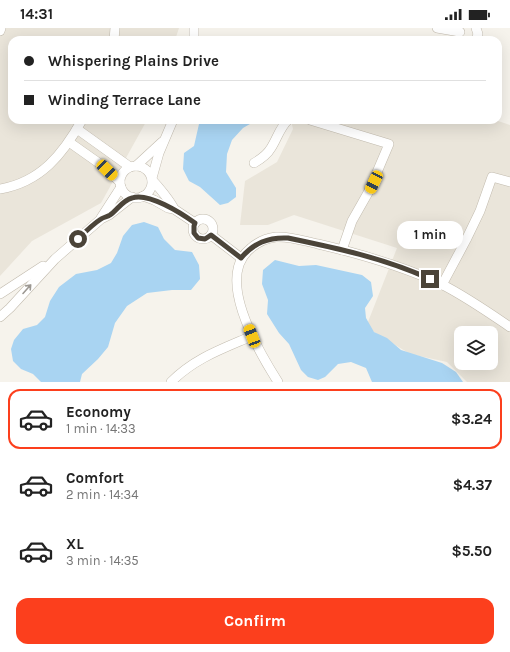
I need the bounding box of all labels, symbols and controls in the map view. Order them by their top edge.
text: 14:31 [20,5,53,23]
text: Whispering Plains Drive [48,52,219,70]
text: Winding Terrace Lane [48,91,201,109]
car [94,157,120,183]
car [363,169,385,195]
callout: 1 min [397,221,463,249]
text: 1 min [414,227,446,242]
route start [69,230,87,248]
route end [421,270,439,288]
one-way arrow [23,284,32,294]
car [242,323,262,349]
map controls [454,326,498,370]
button: layers [454,326,498,370]
icon: car [18,401,54,437]
text: Economy [66,403,131,421]
text: $3.24 [451,410,492,428]
text: 1 min · 14:33 [66,421,136,436]
icon: car [18,467,54,503]
text: Comfort [66,469,124,487]
text: $4.37 [453,476,492,494]
text: 2 min · 14:34 [66,487,139,502]
icon: car [18,533,54,569]
text: XL [66,535,84,553]
text: $5.50 [451,542,492,560]
text: 3 min · 14:35 [66,553,139,568]
button: Confirm [16,598,494,644]

